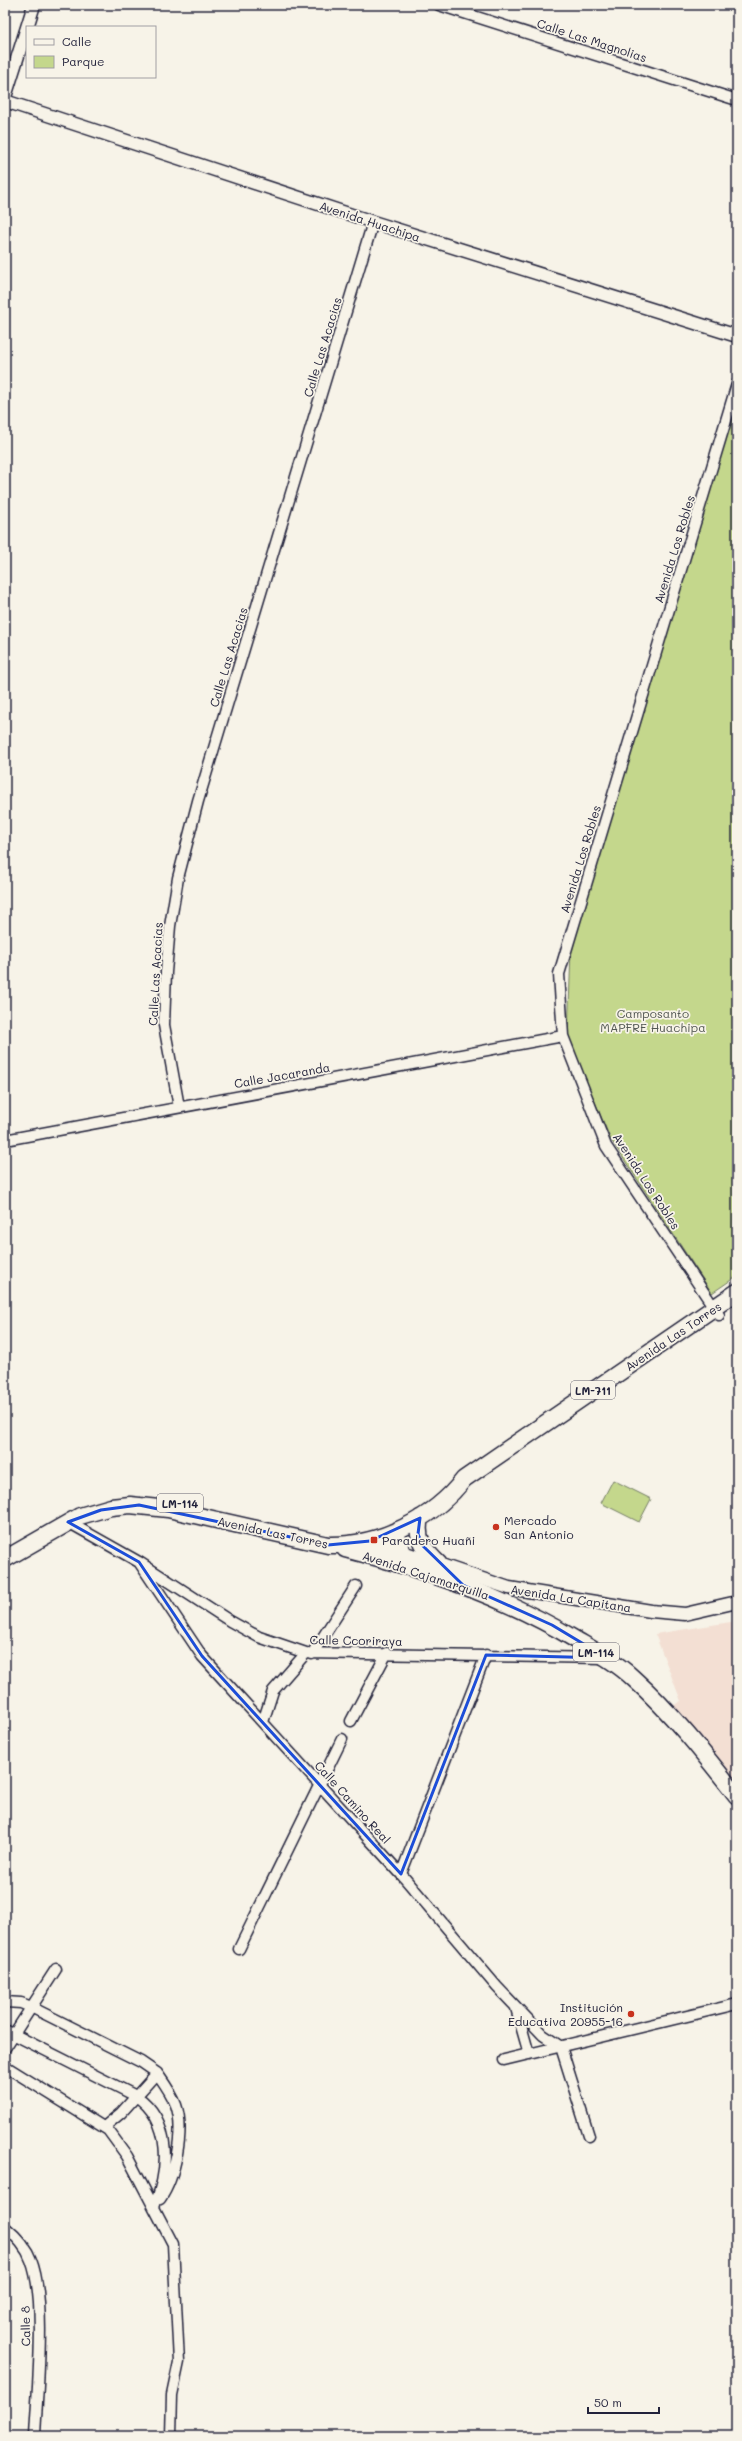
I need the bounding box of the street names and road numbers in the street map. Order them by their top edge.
street label: Calle Las Magnolias [535,15,649,65]
street label: Avenida Huachipa [318,197,422,245]
street label: Calle Las Acacias [299,295,345,399]
street label: Avenida Los Robles [650,493,698,605]
street label: Calle Las Acacias [205,605,251,709]
street label: Avenida Los Robles [556,803,604,915]
street label: Calle Las Acacias [144,922,166,1026]
street label: Calle Jacaranda [233,1059,331,1091]
street label: Avenida Los Robles [610,1130,684,1232]
street label: Avenida Las Torres [622,1298,724,1374]
road number: LM-711 [571,1381,615,1399]
road number: LM-114 [157,1494,203,1512]
street label: Avenida Las Torres [216,1512,330,1552]
street label: Avenida Cajamarquilla [361,1547,491,1603]
street label: Avenida La Capitana [510,1581,632,1615]
street label: Calle Ccoriraya [309,1631,403,1649]
road number: LM-114 [573,1643,619,1661]
street label: Calle Camino Real [312,1757,394,1847]
street label: Calle 8 [17,2306,33,2346]

